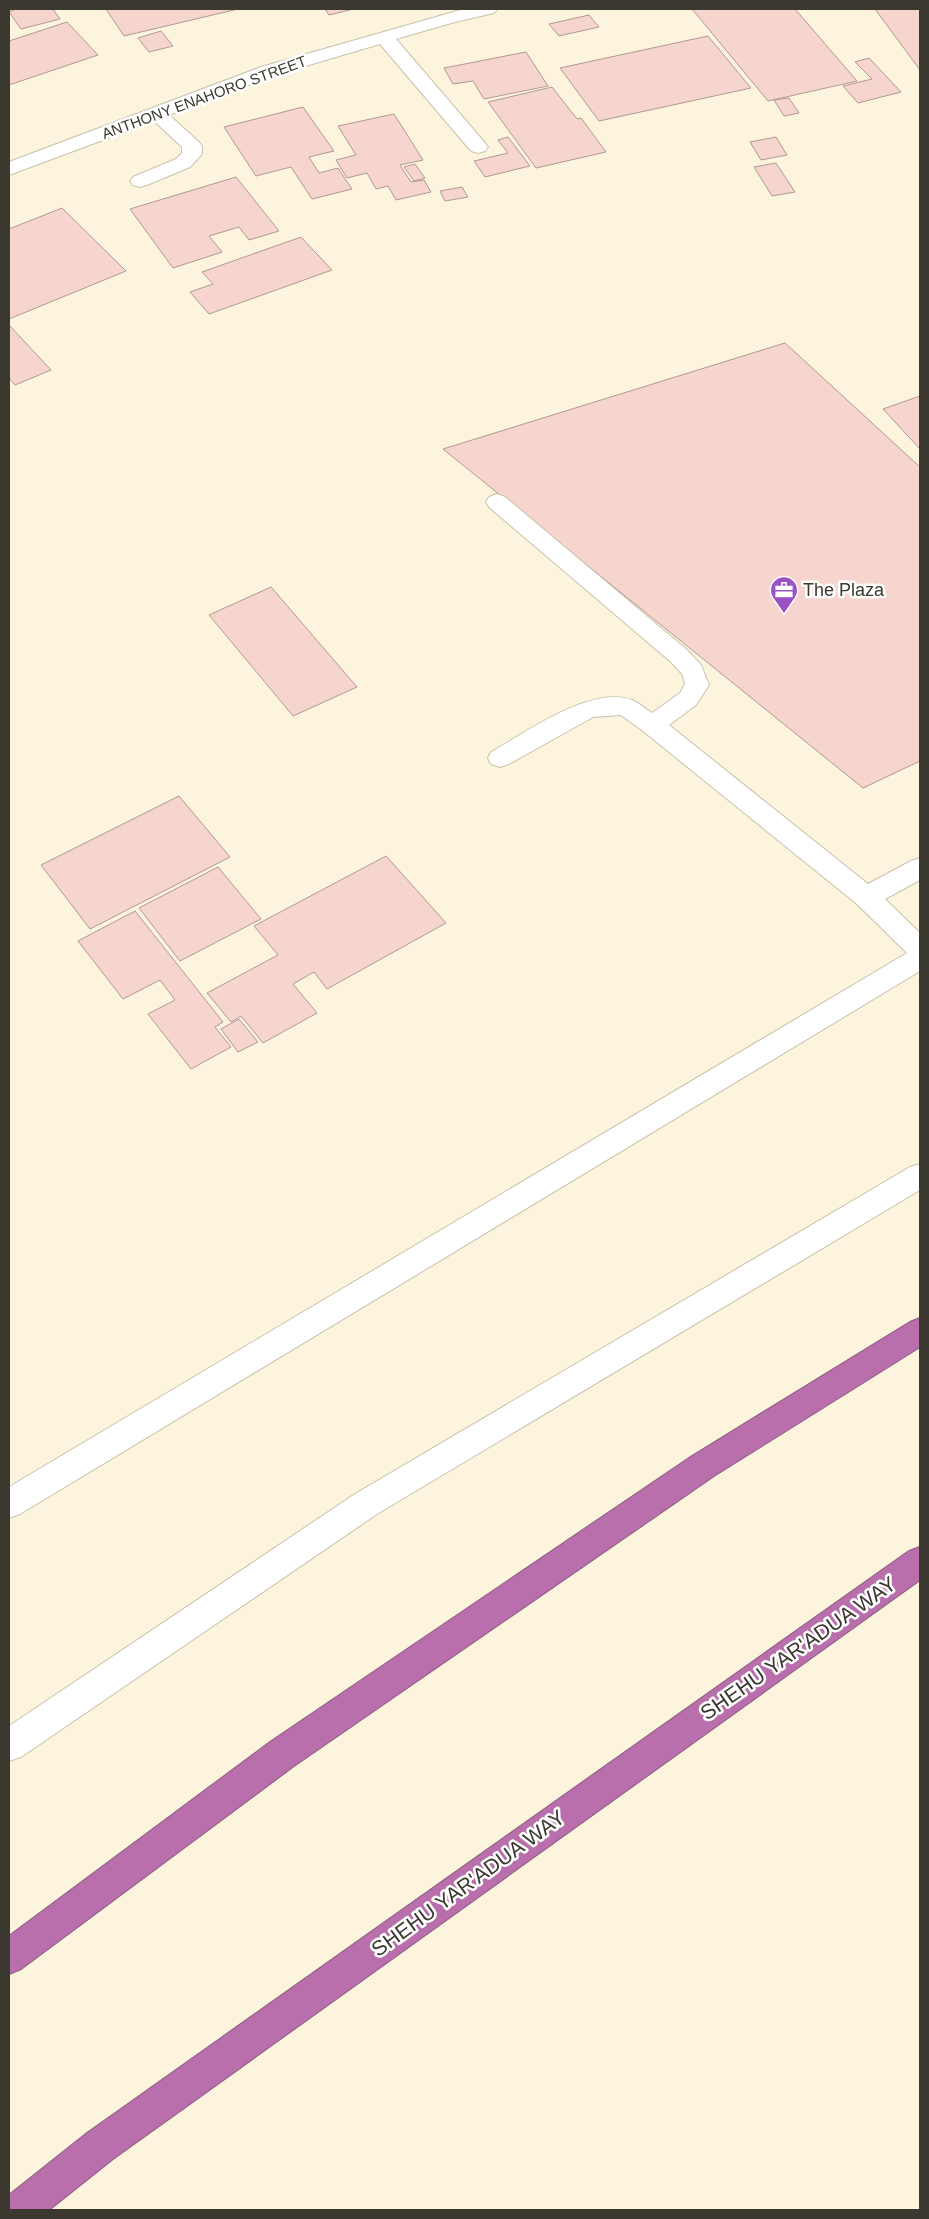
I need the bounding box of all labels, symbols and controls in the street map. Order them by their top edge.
street label: ANTHONY ENAHORO STREET [99,52,309,142]
office icon: The Plaza [769,575,799,614]
place label: The Plaza [803,580,885,600]
street label: SHEHU YAR'ADUA WAY [696,1572,900,1724]
street label: SHEHU YAR'ADUA WAY [367,1805,569,1961]

